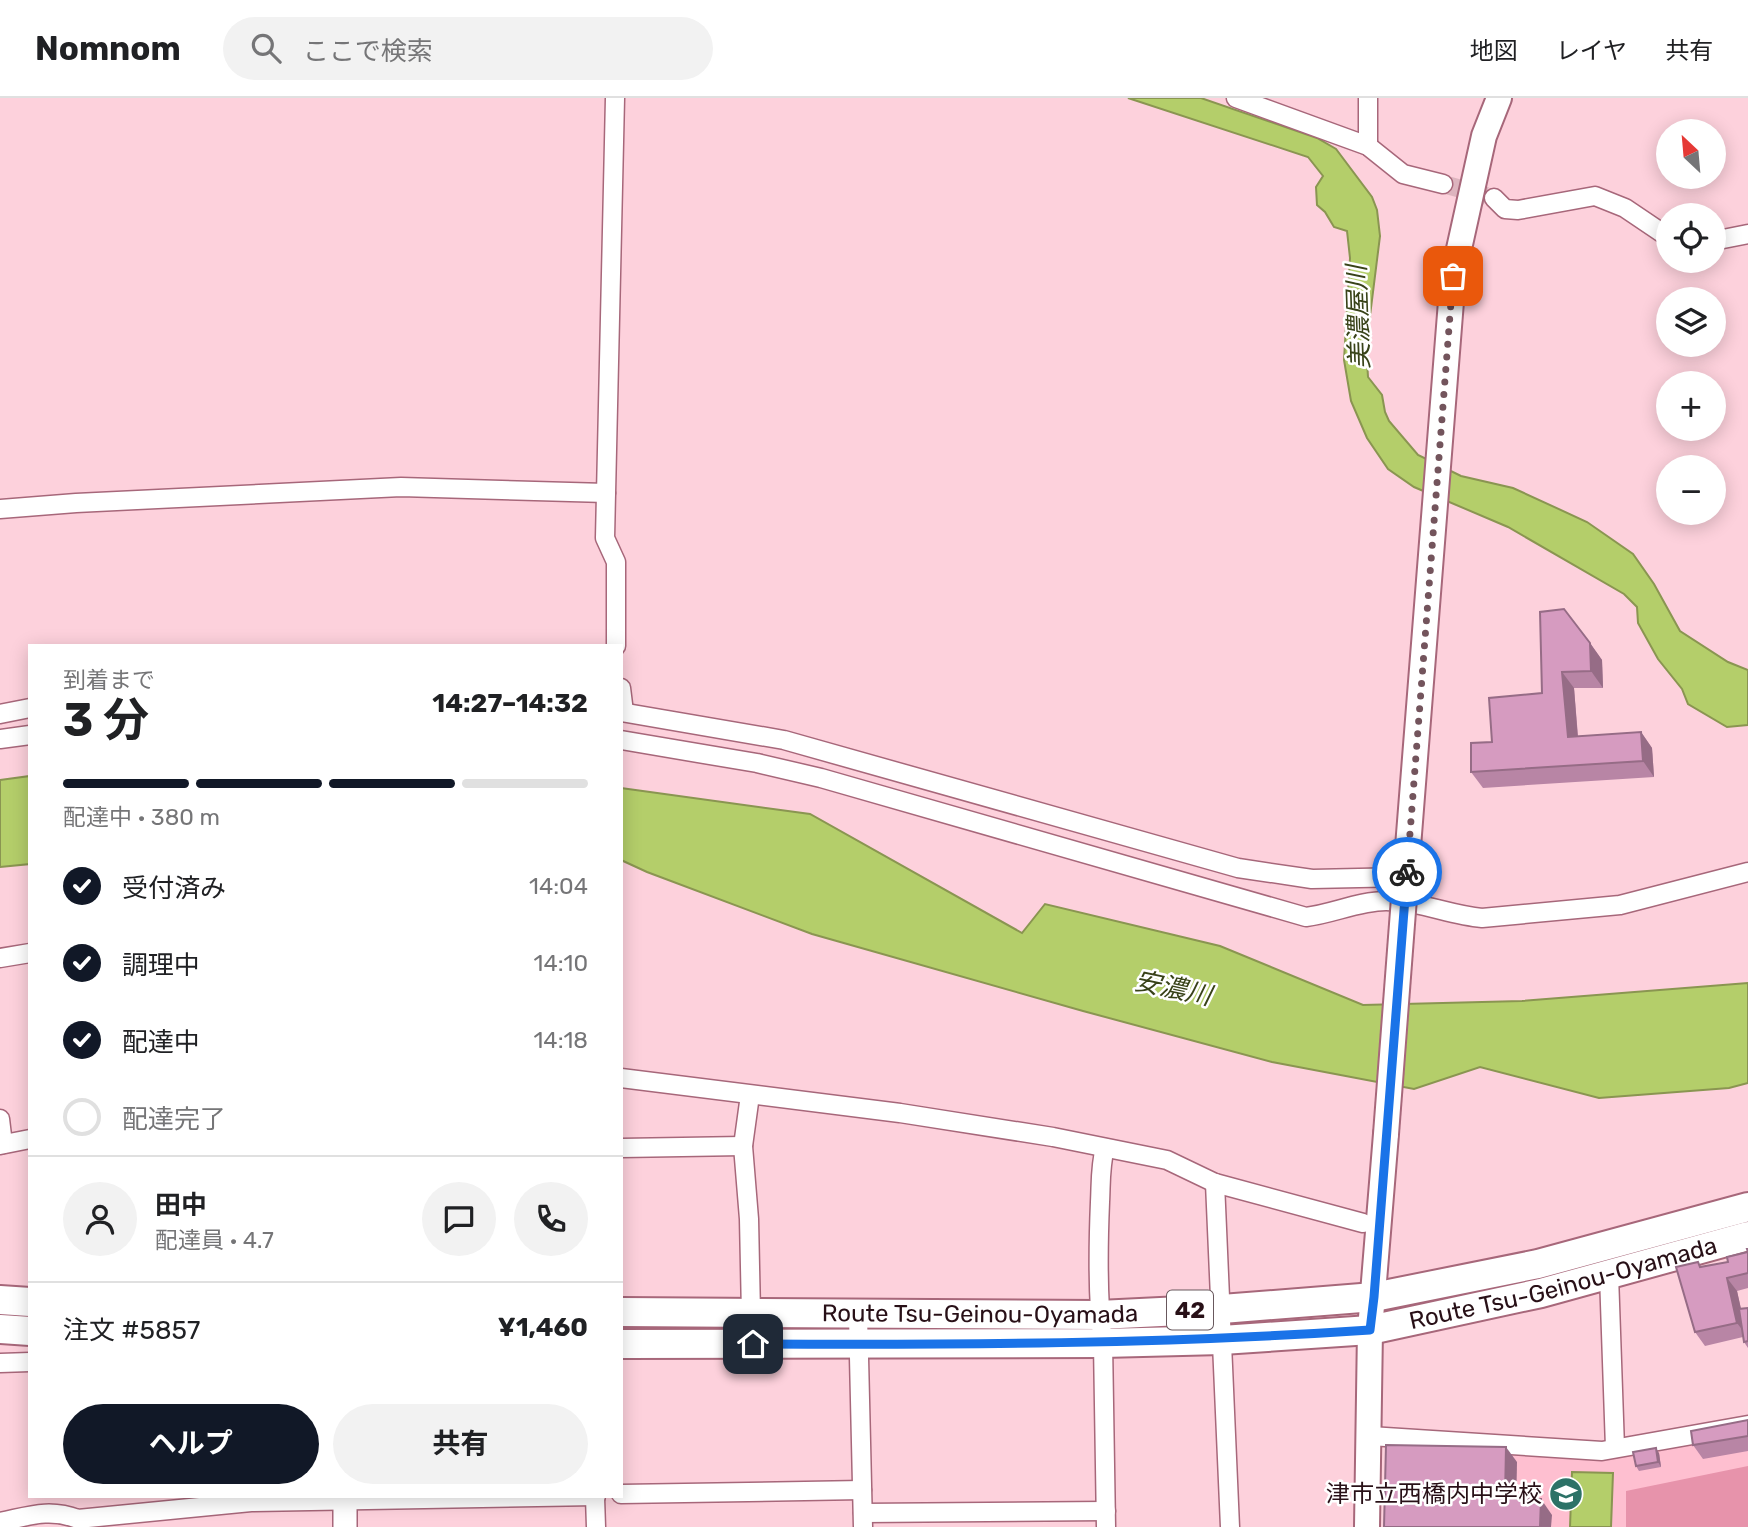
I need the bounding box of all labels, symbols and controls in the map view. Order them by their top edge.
search box [223,17,713,80]
text: Nomnom [35,29,181,68]
icon: search [247,29,285,67]
text: ここで検索 [303,36,433,67]
text: 地図 [1470,37,1518,65]
text: レイヤ [1556,37,1627,65]
text: 共有 [1665,37,1713,65]
north arrow [1656,119,1726,189]
map controls [1656,119,1726,525]
button: locate [1656,203,1726,273]
pin [1423,246,1483,306]
icon: bag [1434,257,1472,295]
water label: 美濃屋川 [1341,261,1376,369]
button: layers [1656,287,1726,357]
button: + [1656,371,1726,441]
button: − [1656,455,1726,525]
text: 到着まで [63,666,155,694]
text: 14:27–14:32 [432,688,588,719]
text: 3 分 [63,693,149,748]
text: 配達中 · 380 m [63,803,220,831]
courier [1372,837,1442,907]
icon: bike [1388,853,1426,891]
icon: check [63,867,101,905]
text: 14:04 [529,872,588,900]
text: 受付済み [122,873,226,904]
icon: check [63,944,101,982]
text: 14:10 [534,949,588,977]
text: 調理中 [122,950,200,981]
water label: 安濃川 [1132,965,1217,1012]
icon: check [63,1021,101,1059]
text: 14:18 [534,1026,588,1054]
text: 配達中 [122,1027,200,1058]
text: 配達完了 [122,1104,226,1135]
button: person [63,1182,137,1256]
button: chat [422,1182,496,1256]
button: phone [514,1182,588,1256]
text: 田中 [155,1190,207,1221]
text: 配達員 · 4.7 [155,1226,274,1254]
street label: Route Tsu-Geinou-Oyamada [1407,1231,1720,1335]
road number: 42 [1167,1290,1213,1330]
street label: Route Tsu-Geinou-Oyamada [822,1299,1139,1329]
text: ¥1,460 [498,1312,588,1343]
pin [723,1314,783,1374]
text: 注文 #5857 [63,1315,200,1346]
icon: home [734,1325,772,1363]
button: ヘルプ [63,1404,319,1484]
button: 共有 [333,1404,588,1484]
school or university icon: 津市立西橋内中学校 [1547,1475,1585,1513]
place label: 津市立西橋内中学校 [1326,1480,1542,1508]

